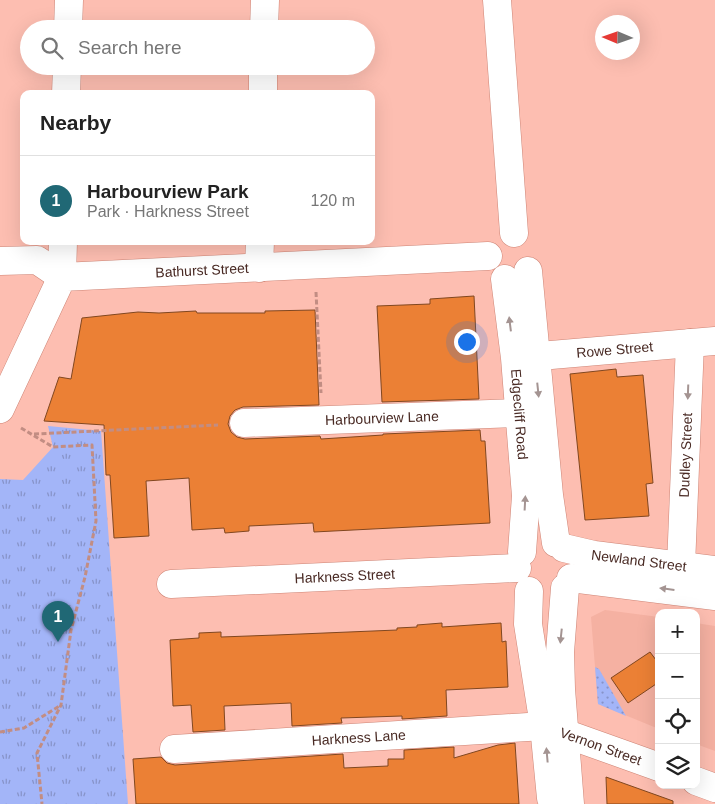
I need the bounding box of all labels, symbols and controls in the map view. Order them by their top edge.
north arrow [595,15,640,60]
search box [20,20,375,75]
icon: search [38,34,66,62]
text: Search here [78,37,182,58]
text: Nearby [40,111,111,134]
text: Harbourview Park [87,181,249,202]
text: 1 [52,192,60,209]
text: 120 m [311,192,355,209]
text: Park · Harkness Street [87,203,249,220]
street label: Bathurst Street [155,260,249,280]
one-way arrow [506,316,514,332]
your location [454,329,480,355]
street label: Rowe Street [576,338,654,361]
street label: Edgecliff Road [508,368,531,460]
one-way arrow [534,382,542,398]
one-way arrow [683,384,691,400]
street label: Harbourview Lane [325,408,439,428]
street label: Dudley Street [676,412,695,498]
one-way arrow [522,495,530,511]
street label: Newland Street [590,547,688,574]
street label: Harkness Street [294,566,395,586]
one-way arrow [658,585,674,593]
pin: 1 [42,601,74,642]
map controls [655,609,700,789]
button: + [655,609,700,654]
one-way arrow [557,628,565,644]
button: − [655,654,700,699]
button: locate [655,699,700,744]
street label: Vernon Street [558,724,644,768]
street label: Harkness Lane [311,727,406,748]
button: layers [655,744,700,789]
one-way arrow [543,747,551,763]

